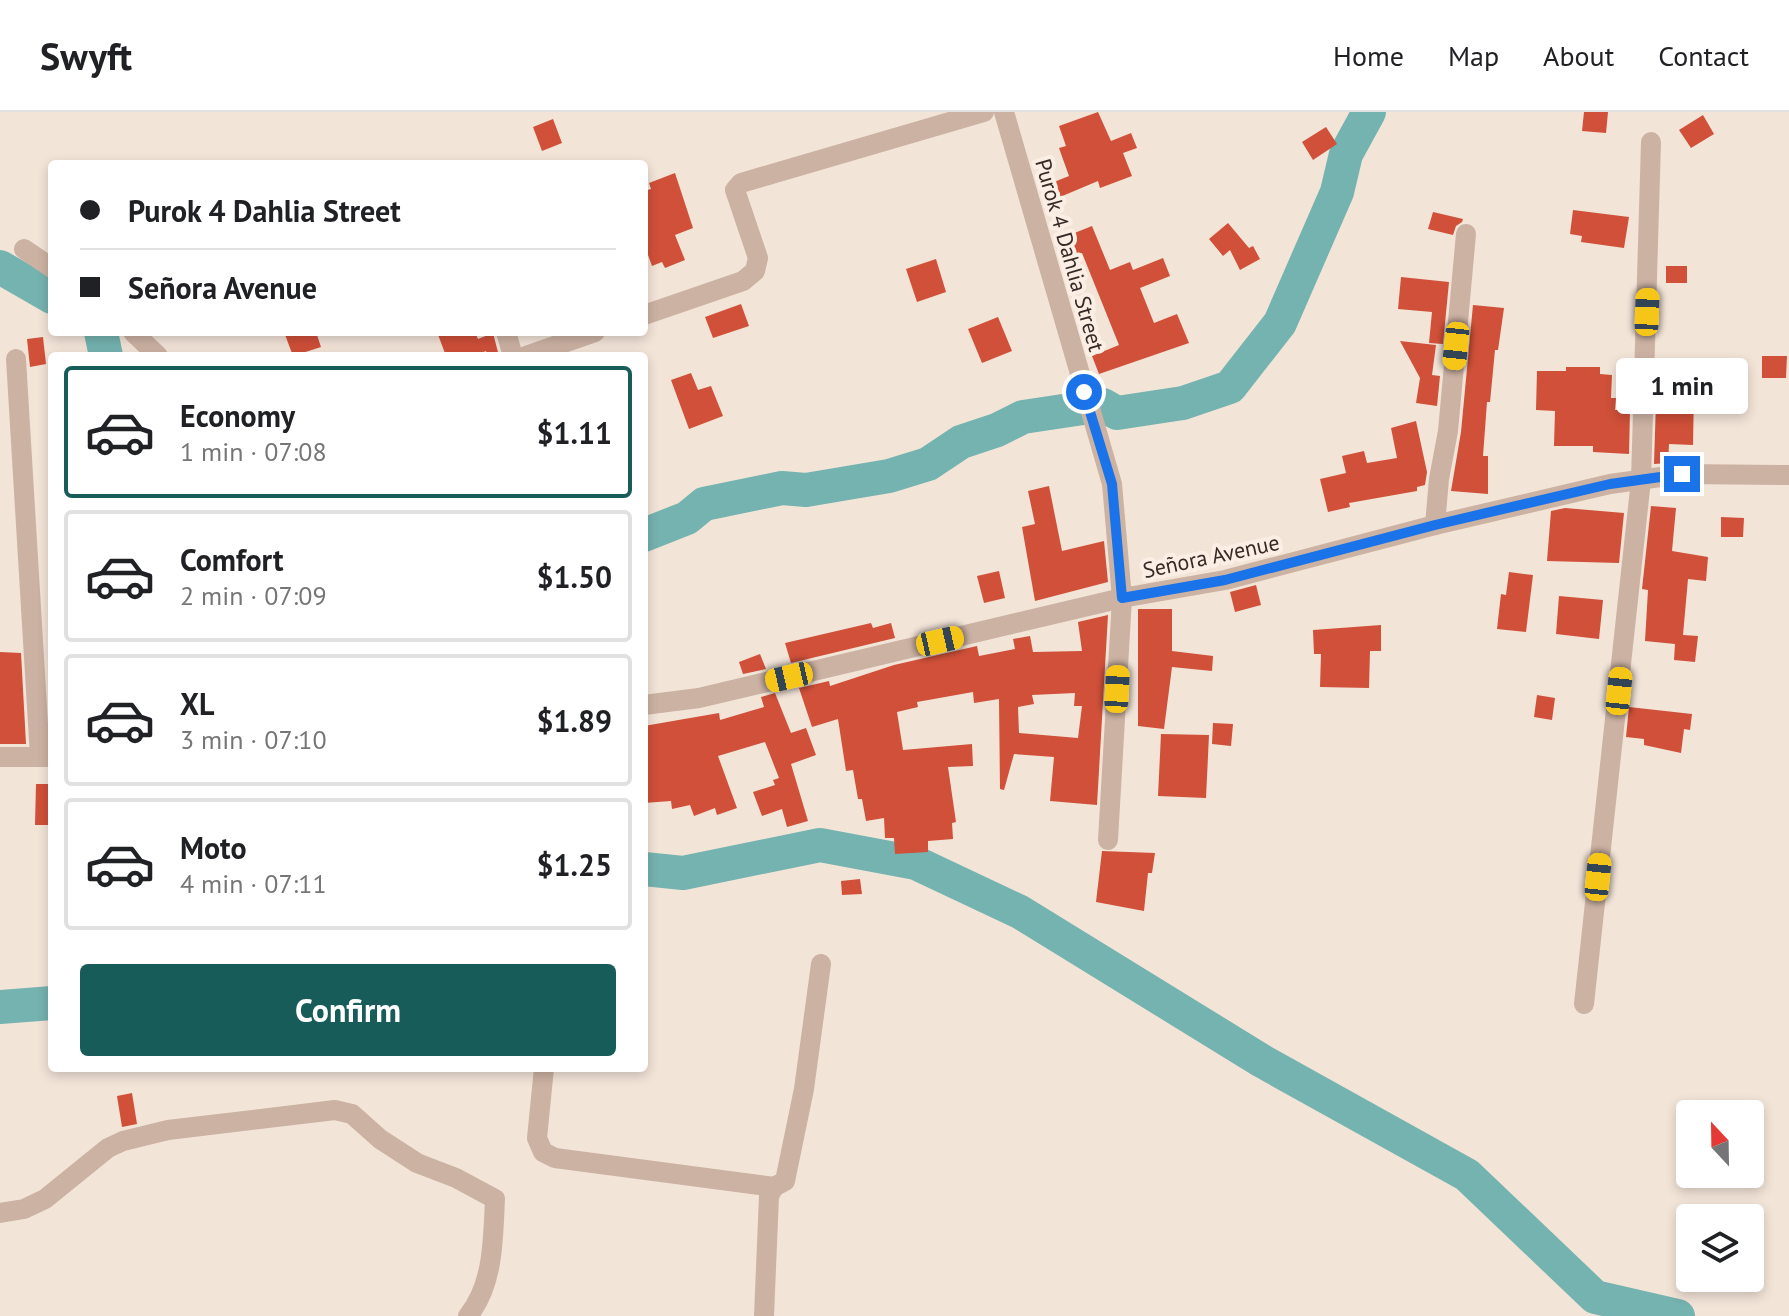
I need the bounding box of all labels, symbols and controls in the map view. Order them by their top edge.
text: Swyft [40,31,132,80]
text: Home [1333,37,1404,74]
text: Map [1448,37,1499,74]
text: About [1543,37,1614,74]
text: Contact [1658,37,1749,74]
street label: Purok 4 Dahlia Street [1029,156,1111,355]
text: Purok 4 Dahlia Street [128,191,401,230]
text: Señora Avenue [128,268,317,307]
car [1634,288,1660,336]
car [1442,321,1470,371]
callout: 1 min [1616,358,1748,414]
text: 1 min [1650,369,1714,402]
route start [1066,374,1102,410]
icon: car [84,396,156,468]
text: Economy [180,396,295,435]
text: $1.11 [537,413,612,452]
text: 1 min · 07:08 [180,435,327,468]
route end [1664,456,1700,492]
street label: Señora Avenue [1140,528,1282,584]
icon: car [84,540,156,612]
text: Comfort [180,540,283,579]
text: $1.50 [537,557,612,596]
text: 2 min · 07:09 [180,579,327,612]
car [914,624,966,658]
car [763,660,815,694]
car [1104,664,1130,714]
car [1605,666,1633,716]
icon: car [84,684,156,756]
text: XL [180,684,214,723]
text: $1.89 [537,701,612,740]
text: 3 min · 07:10 [180,723,327,756]
icon: car [84,828,156,900]
text: Moto [180,828,247,867]
text: $1.25 [537,845,612,884]
car [1584,852,1612,902]
text: 4 min · 07:11 [180,867,327,900]
button: Confirm [80,964,616,1056]
north arrow [1676,1100,1764,1188]
map controls [1676,1100,1764,1292]
button: layers [1676,1204,1764,1292]

